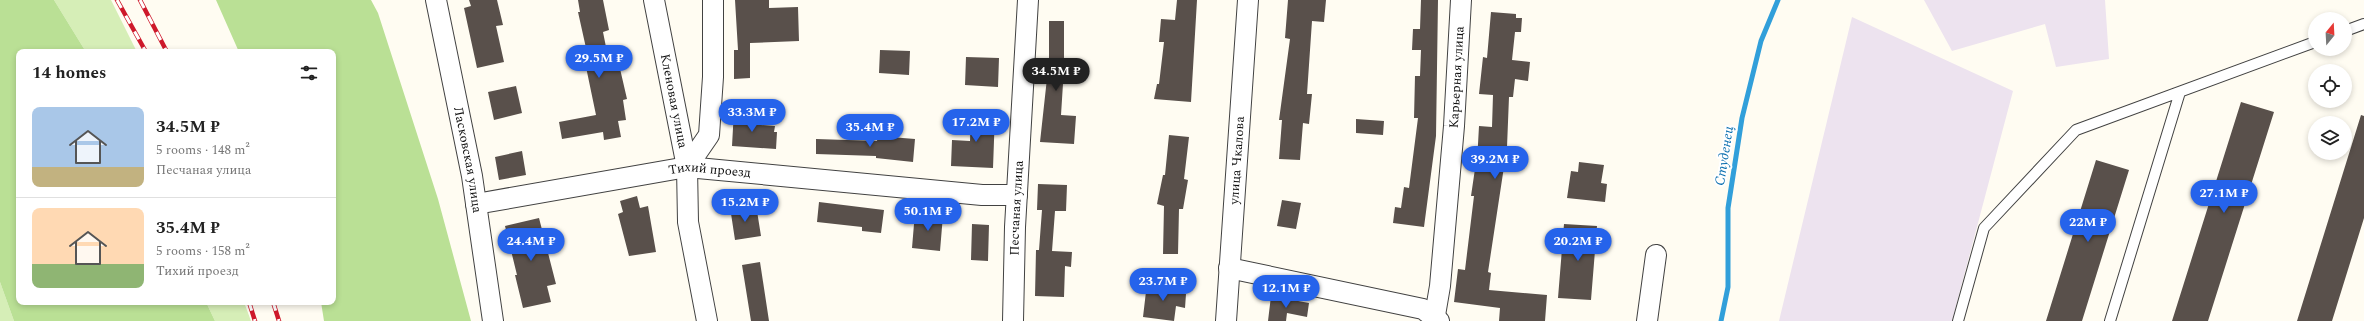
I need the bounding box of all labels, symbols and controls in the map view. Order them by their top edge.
north arrow [2308,12,2352,56]
map controls [2308,12,2352,160]
street label: Карьерная улица [1444,25,1470,129]
pin: 29.5M ₽ [562,45,636,79]
text: 29.5M ₽ [575,48,623,68]
street label: Кленовая улица [655,52,693,151]
pin: 34.5M ₽ [1019,58,1093,92]
text: 14 homes [32,60,106,86]
text: 34.5M ₽ [1032,61,1080,81]
icon: filters [298,62,320,84]
button: locate [2308,64,2352,108]
pin: 33.3M ₽ [715,99,789,133]
text: 33.3M ₽ [728,102,776,122]
street label: Ласковская улица [448,105,487,215]
pin: 17.2M ₽ [939,109,1013,143]
text: 17.2M ₽ [952,112,1000,132]
text: 34.5M ₽ [156,114,220,140]
pin: 35.4M ₽ [833,114,907,148]
street label: улица Чкалова [1224,115,1250,206]
button: layers [2308,116,2352,160]
text: 35.4M ₽ [846,117,894,137]
icon: home [64,123,112,171]
water label: Студенец [1709,124,1739,187]
text: 5 rooms · 148 m² [156,140,250,160]
pin: 39.2M ₽ [1458,146,1532,180]
text: 39.2M ₽ [1471,149,1519,169]
street label: Тихий проезд [667,157,752,183]
street label: Песчаная улица [1004,159,1029,256]
text: Песчаная улица [156,160,251,180]
pin: 27.1M ₽ [2187,180,2261,214]
text: 27.1M ₽ [2200,183,2248,203]
pin: 15.2M ₽ [708,189,782,223]
text: 15.2M ₽ [721,192,769,212]
pin: 50.1M ₽ [891,198,965,232]
text: 50.1M ₽ [904,201,952,221]
pin: 22M ₽ [2060,209,2116,243]
text: 22M ₽ [2069,212,2107,232]
text: 35.4M ₽ [156,215,220,241]
icon: home [64,224,112,272]
pin: 24.4M ₽ [494,228,568,262]
pin: 20.2M ₽ [1541,228,1615,262]
text: 24.4M ₽ [507,231,555,251]
text: 20.2M ₽ [1554,231,1602,251]
text: 5 rooms · 158 m² [156,241,250,261]
text: Тихий проезд [156,261,239,281]
pin: 23.7M ₽ [1126,268,1200,302]
text: 23.7M ₽ [1139,271,1187,291]
pin: 12.1M ₽ [1249,275,1323,309]
text: 12.1M ₽ [1262,278,1310,298]

